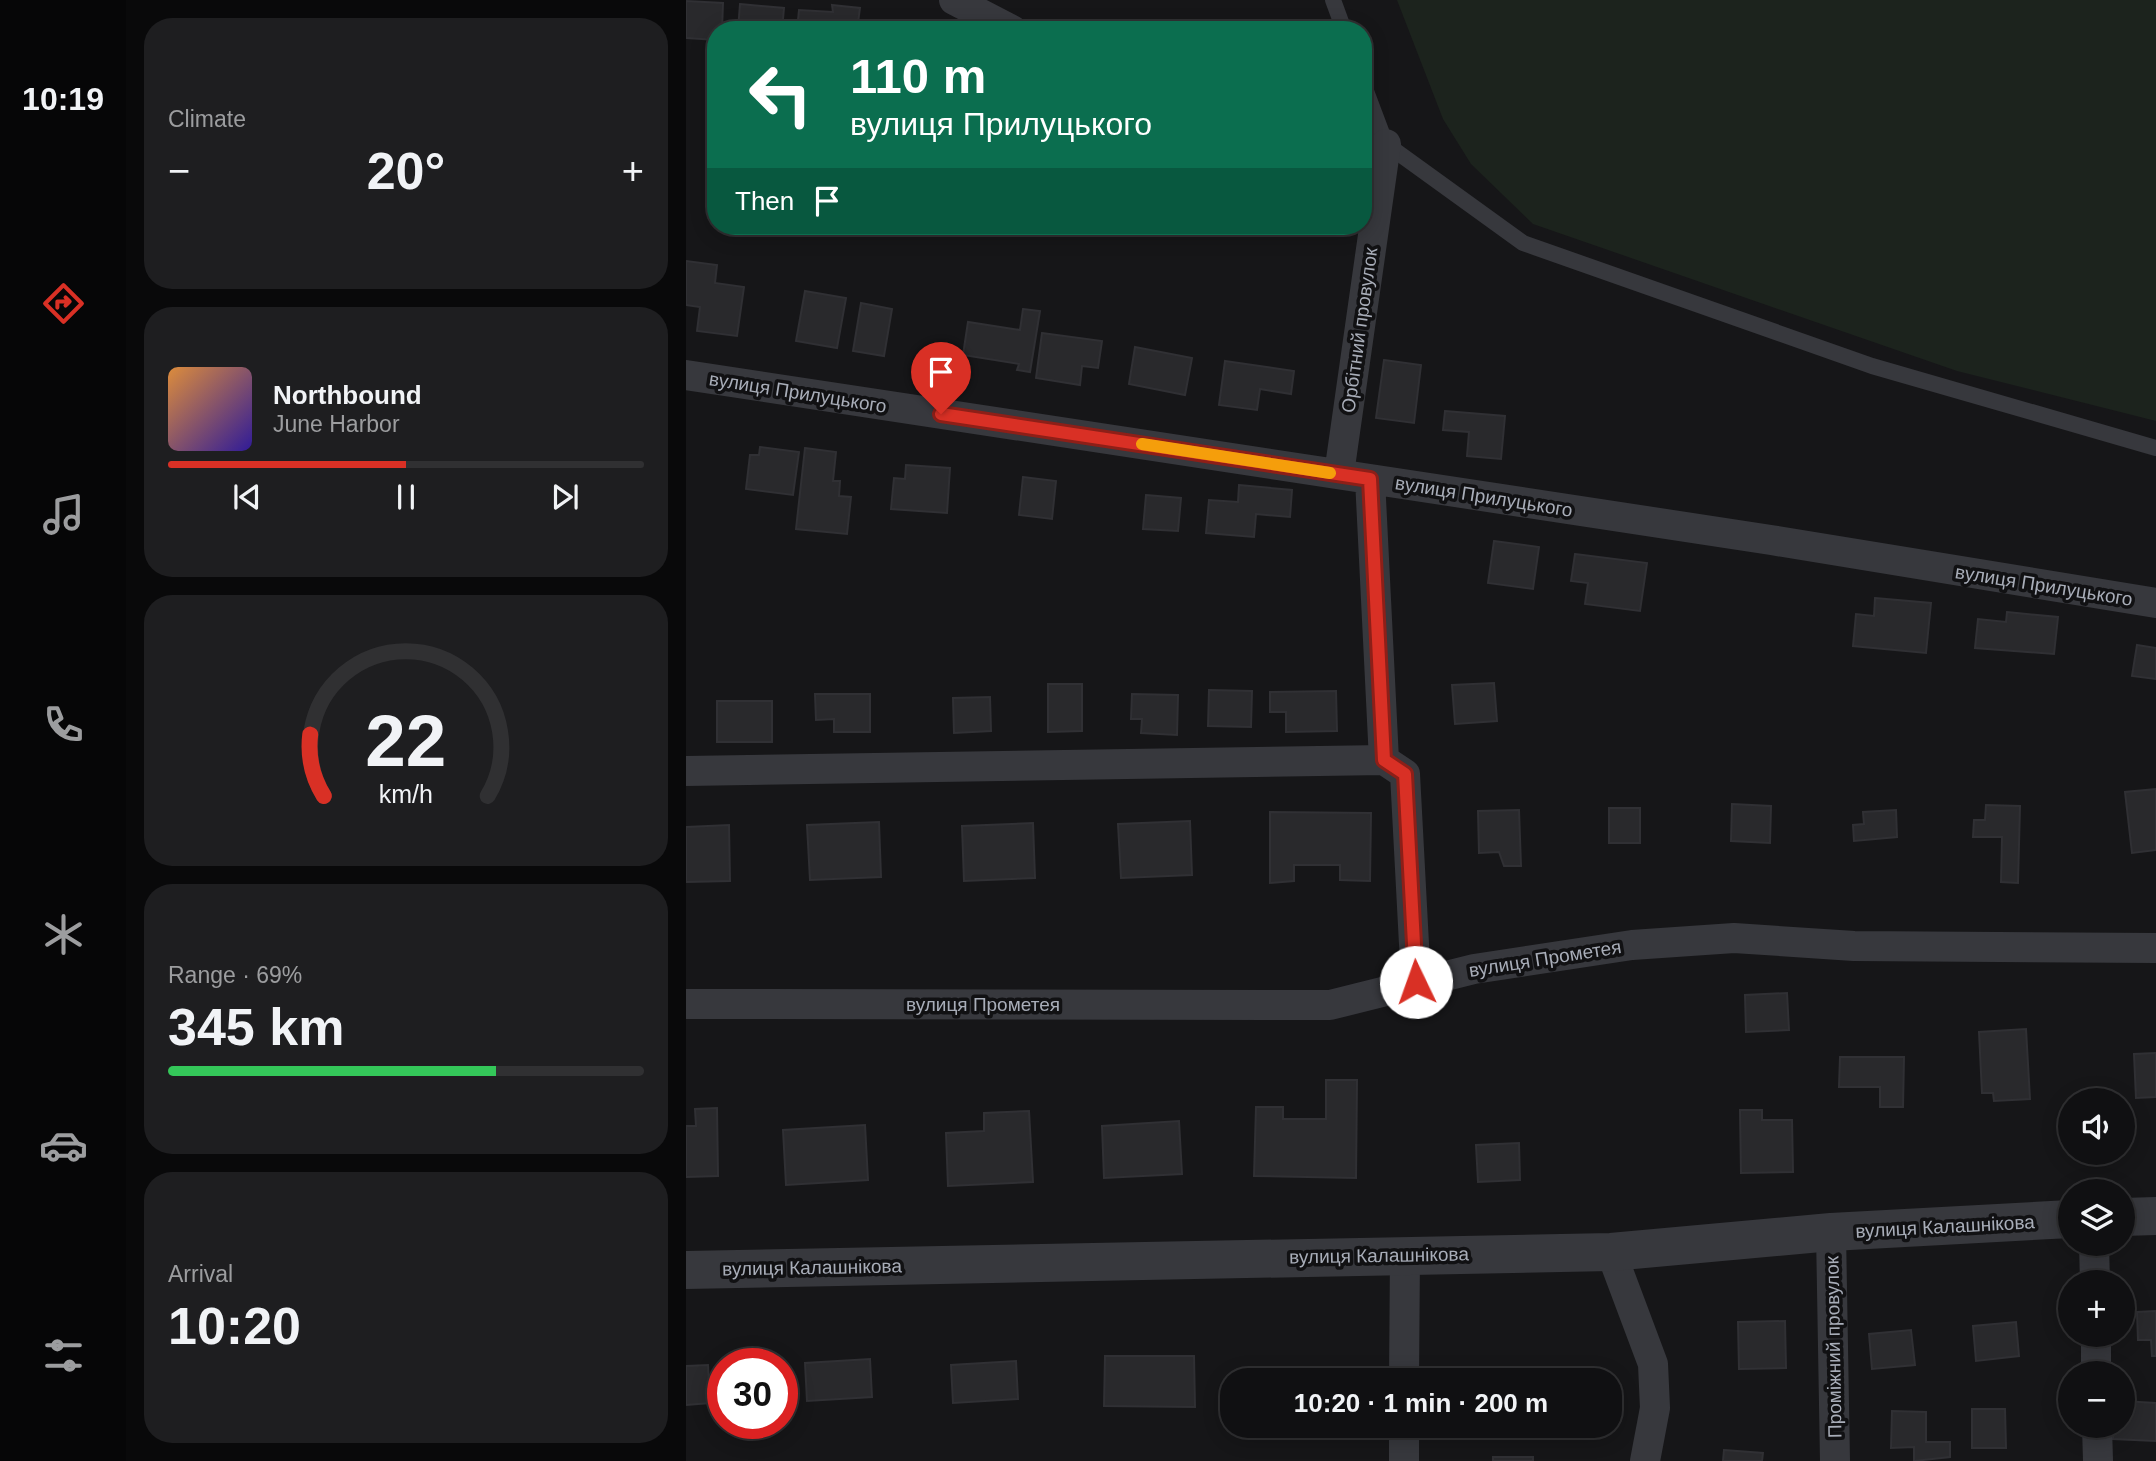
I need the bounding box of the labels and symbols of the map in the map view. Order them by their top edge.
street label: Орбітний провулок [1338,245,1382,414]
pin [911,342,971,414]
street label: вулиця Прилуцького [708,368,888,417]
street label: вулиця Прилуцького [1394,472,1574,521]
street label: вулиця Прилуцького [1954,561,2134,610]
street label: вулиця Прометея [1467,936,1623,981]
position arrow [1379,945,1453,1019]
street label: вулиця Прометея [906,994,1060,1015]
street label: вулиця Калашнікова [1855,1211,2036,1242]
street label: вулиця Калашнікова [1289,1243,1469,1268]
street label: вулиця Калашнікова [722,1255,902,1280]
street label: Проміжний провулок [1821,1255,1846,1438]
speed limit sign: 30 [707,1348,798,1439]

